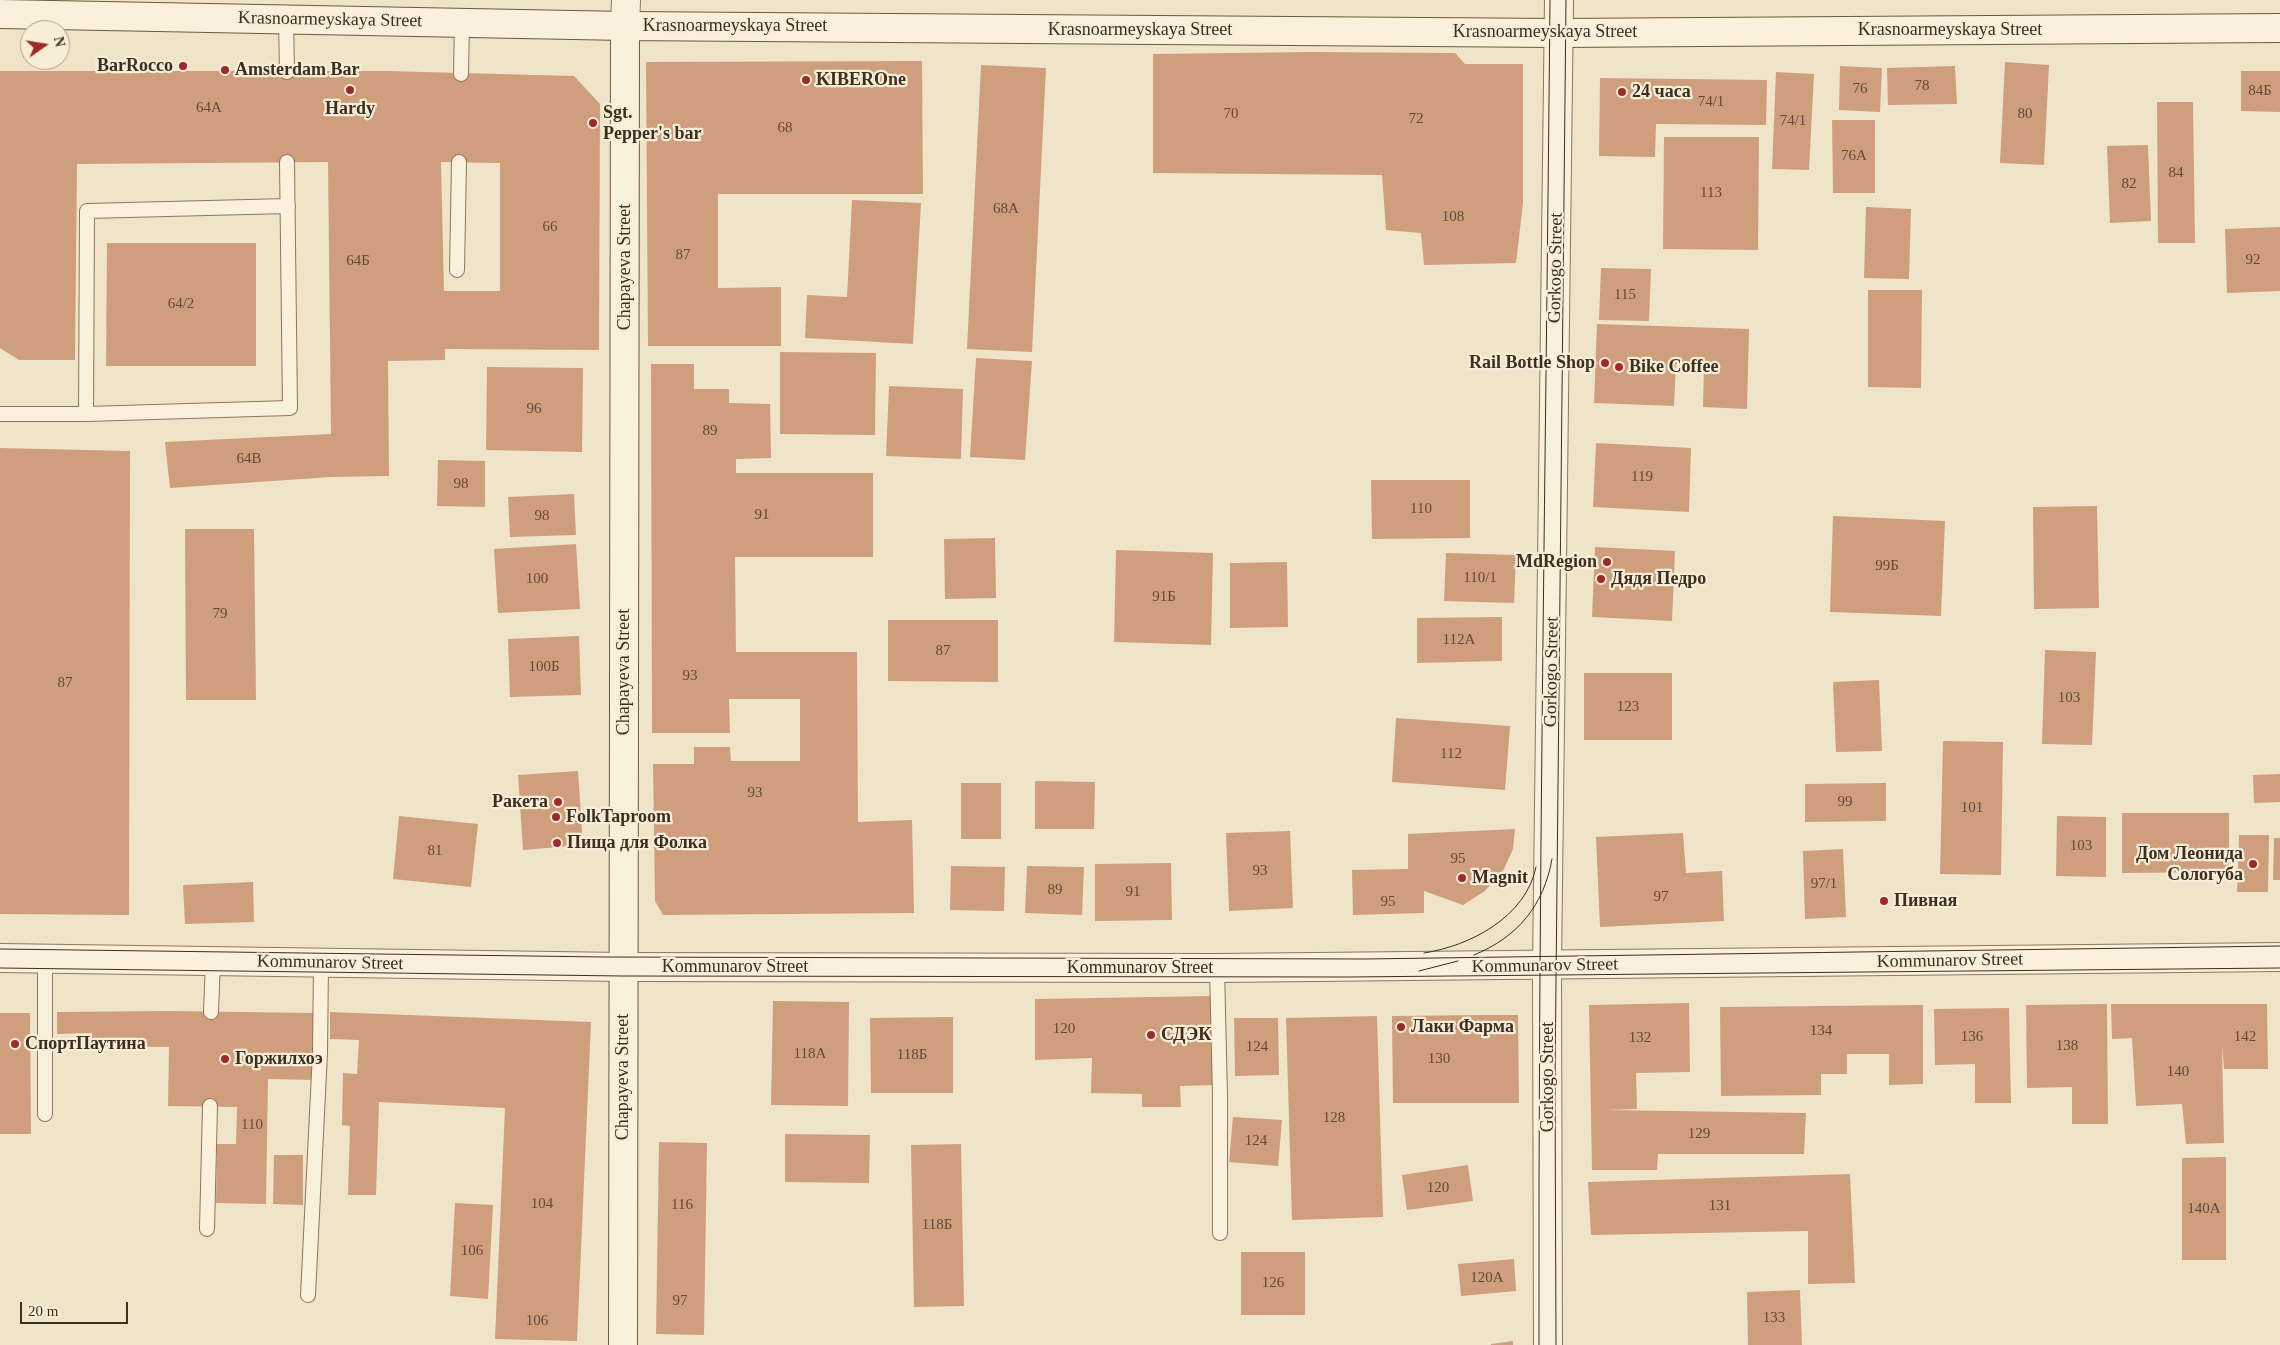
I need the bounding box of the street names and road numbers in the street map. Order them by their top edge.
street label: Krasnoarmeyskaya Street [238,8,422,32]
street label: Krasnoarmeyskaya Street [643,15,827,37]
street label: Krasnoarmeyskaya Street [1048,19,1232,41]
street label: Krasnoarmeyskaya Street [1858,19,2042,41]
street label: Krasnoarmeyskaya Street [1453,21,1637,43]
street label: Chapayeva Street [614,204,636,330]
street label: Gorkogo Street [1544,213,1568,323]
street label: Chapayeva Street [613,609,635,735]
street label: Gorkogo Street [1540,617,1564,727]
street label: Kommunarov Street [1877,949,2023,973]
street label: Kommunarov Street [257,951,403,975]
street label: Kommunarov Street [1472,954,1618,978]
street label: Kommunarov Street [662,956,808,978]
street label: Kommunarov Street [1067,957,1213,979]
street label: Chapayeva Street [612,1014,634,1140]
street label: Gorkogo Street [1537,1022,1559,1132]

